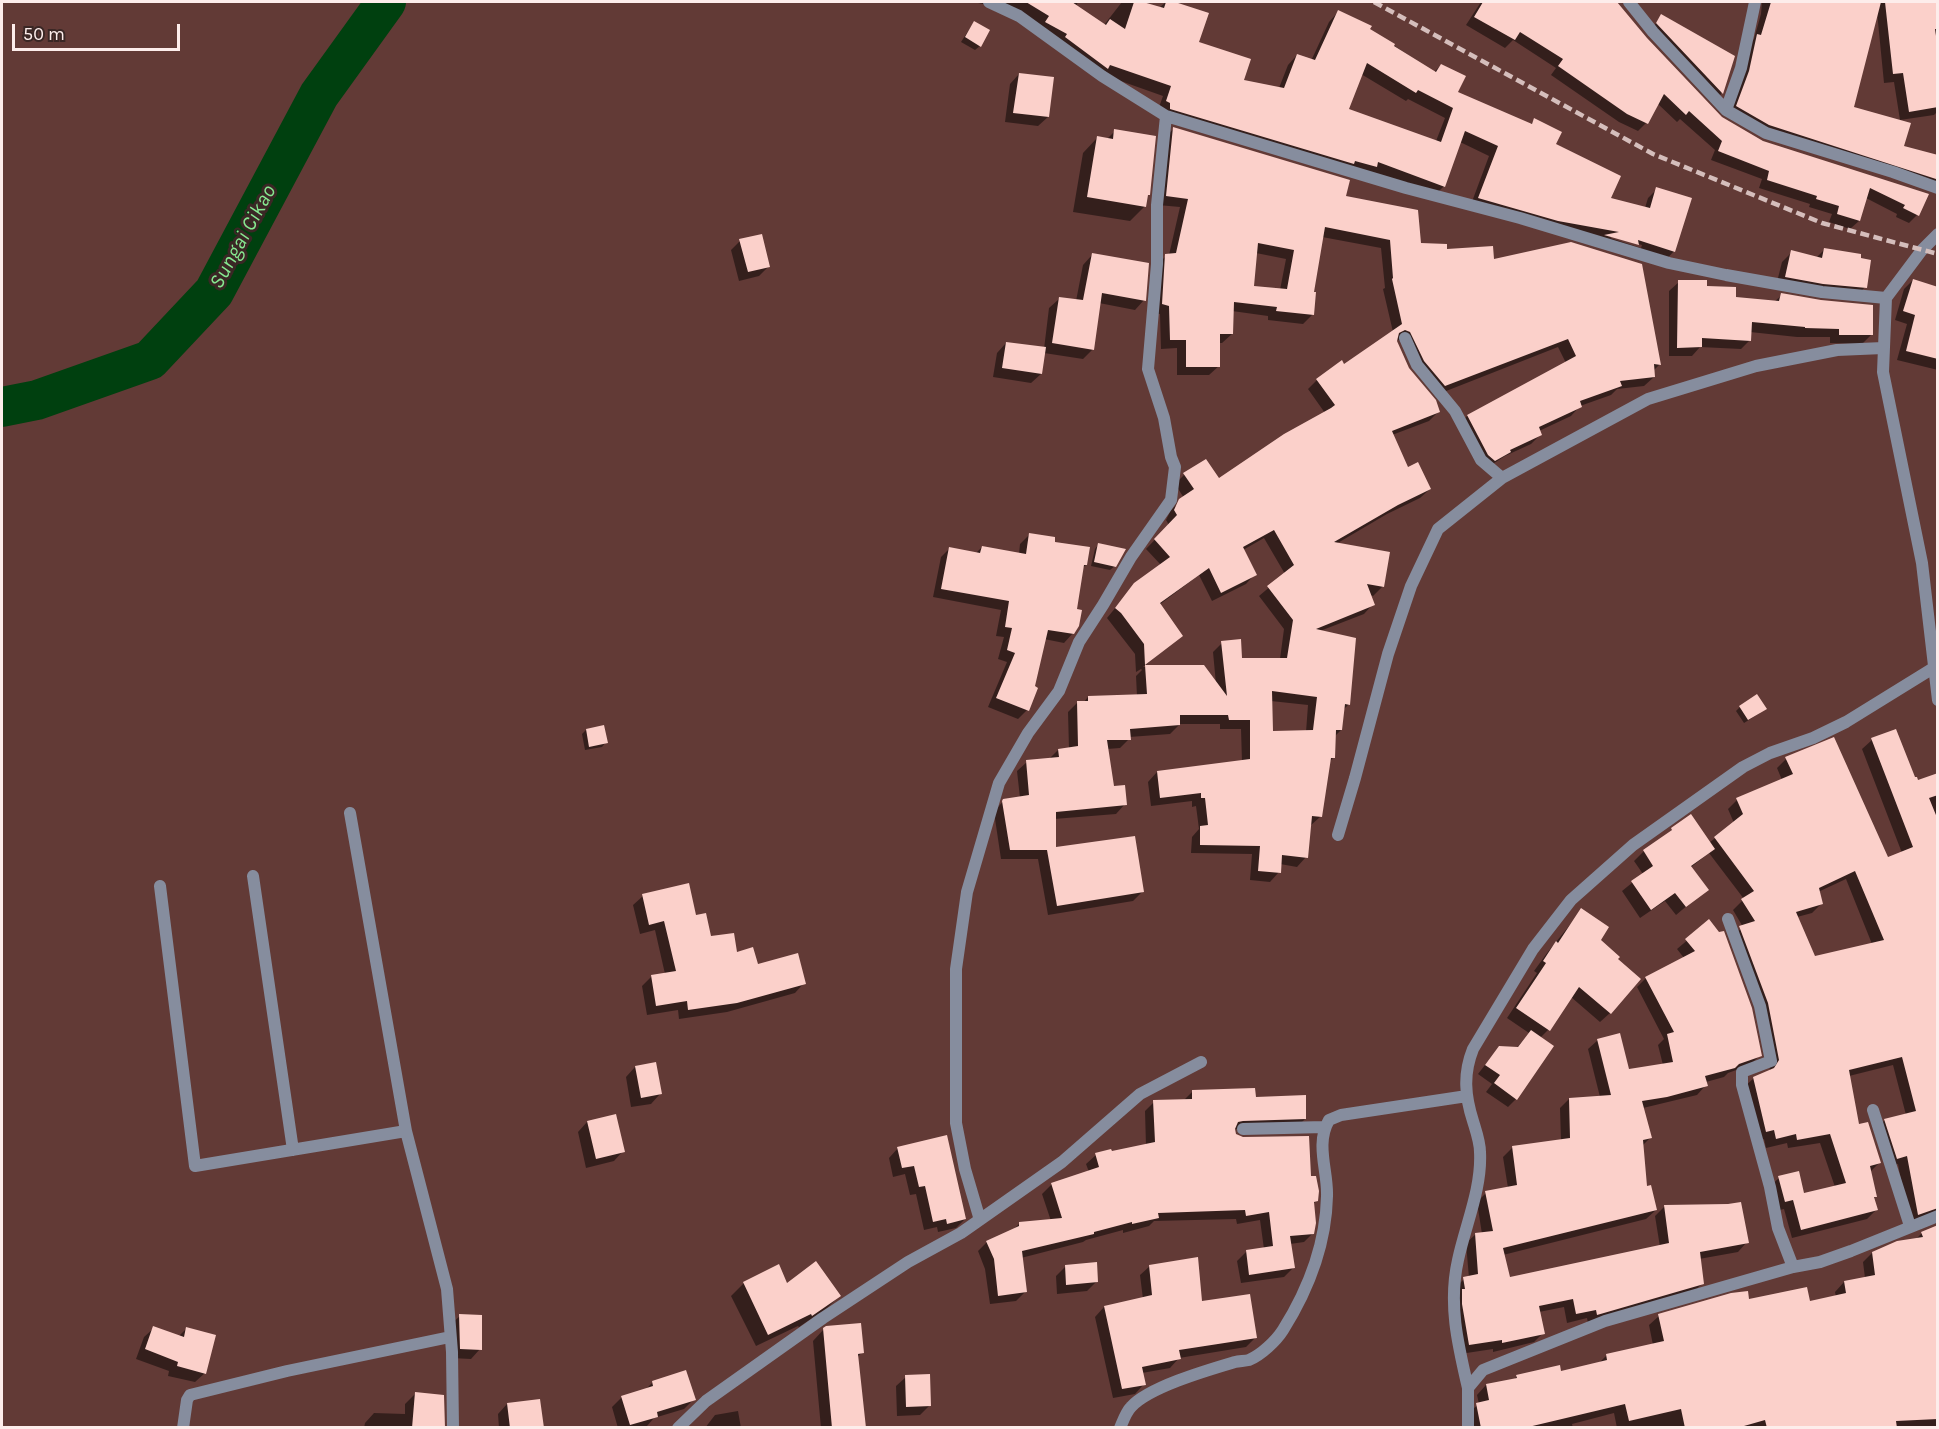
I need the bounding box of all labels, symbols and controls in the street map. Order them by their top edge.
scale bar [15,12,183,50]
text: 50 m [23,23,65,45]
water label: Sungai Cikao [204,181,282,293]

